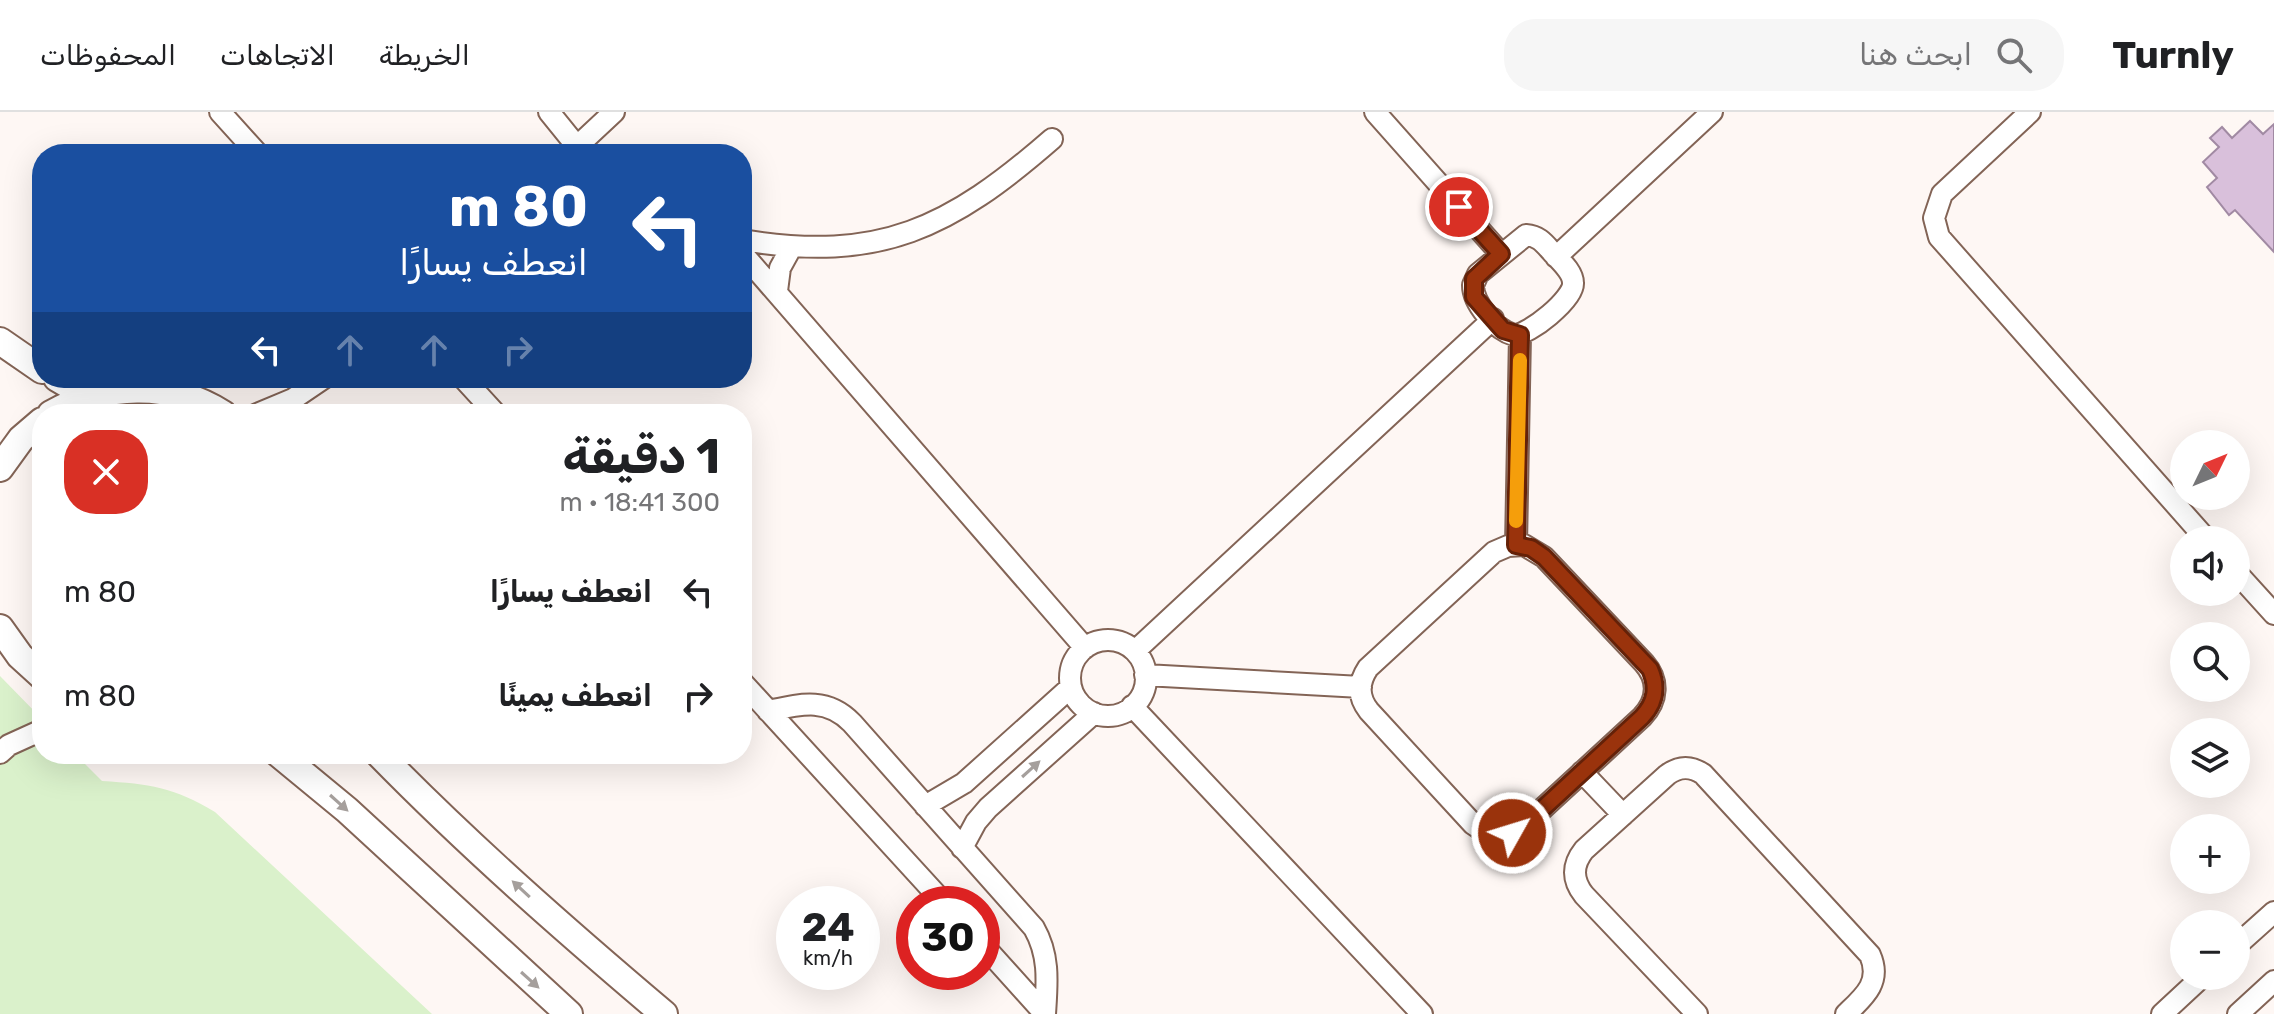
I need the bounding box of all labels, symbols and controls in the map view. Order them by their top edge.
search box [1504,19,2064,91]
text: Turnly [2112,32,2234,78]
icon: search [1992,33,2036,77]
text: ابحث هنا [1859,37,1972,73]
text: المحفوظات [40,39,176,72]
text: الاتجاهات [220,39,335,72]
text: الخريطة [379,39,470,72]
pin [1425,173,1493,241]
text: 80 m [449,174,588,240]
icon: left [616,176,720,280]
icon: arrive [1437,185,1481,229]
text: انعطف يسارًا [399,241,588,284]
icon: left [244,328,288,372]
icon: ahead [328,328,372,372]
icon: ahead [412,328,456,372]
icon: right [496,328,540,372]
text: 1 دقيقة [563,428,720,485]
button: close [64,430,148,514]
north arrow [2170,430,2250,510]
map controls [2170,430,2250,990]
text: 300 m · 18:41 [559,487,720,518]
button: sound [2170,526,2250,606]
icon: left [676,570,720,614]
text: 80 m [64,574,136,610]
text: انعطف يسارًا [490,574,652,610]
button: search [2170,622,2250,702]
icon: right [676,674,720,718]
text: 80 m [64,678,136,714]
text: انعطف يمينًا [498,678,652,714]
button: layers [2170,718,2250,798]
one-way arrow [1022,760,1041,778]
position arrow [1470,791,1554,875]
one-way arrow [330,794,349,812]
button: + [2170,814,2250,894]
one-way arrow [512,880,531,898]
speed limit sign: 30 [896,886,1000,990]
text: 24 [801,904,855,951]
button: − [2170,910,2250,990]
text: km/h [803,946,853,970]
one-way arrow [521,970,540,988]

